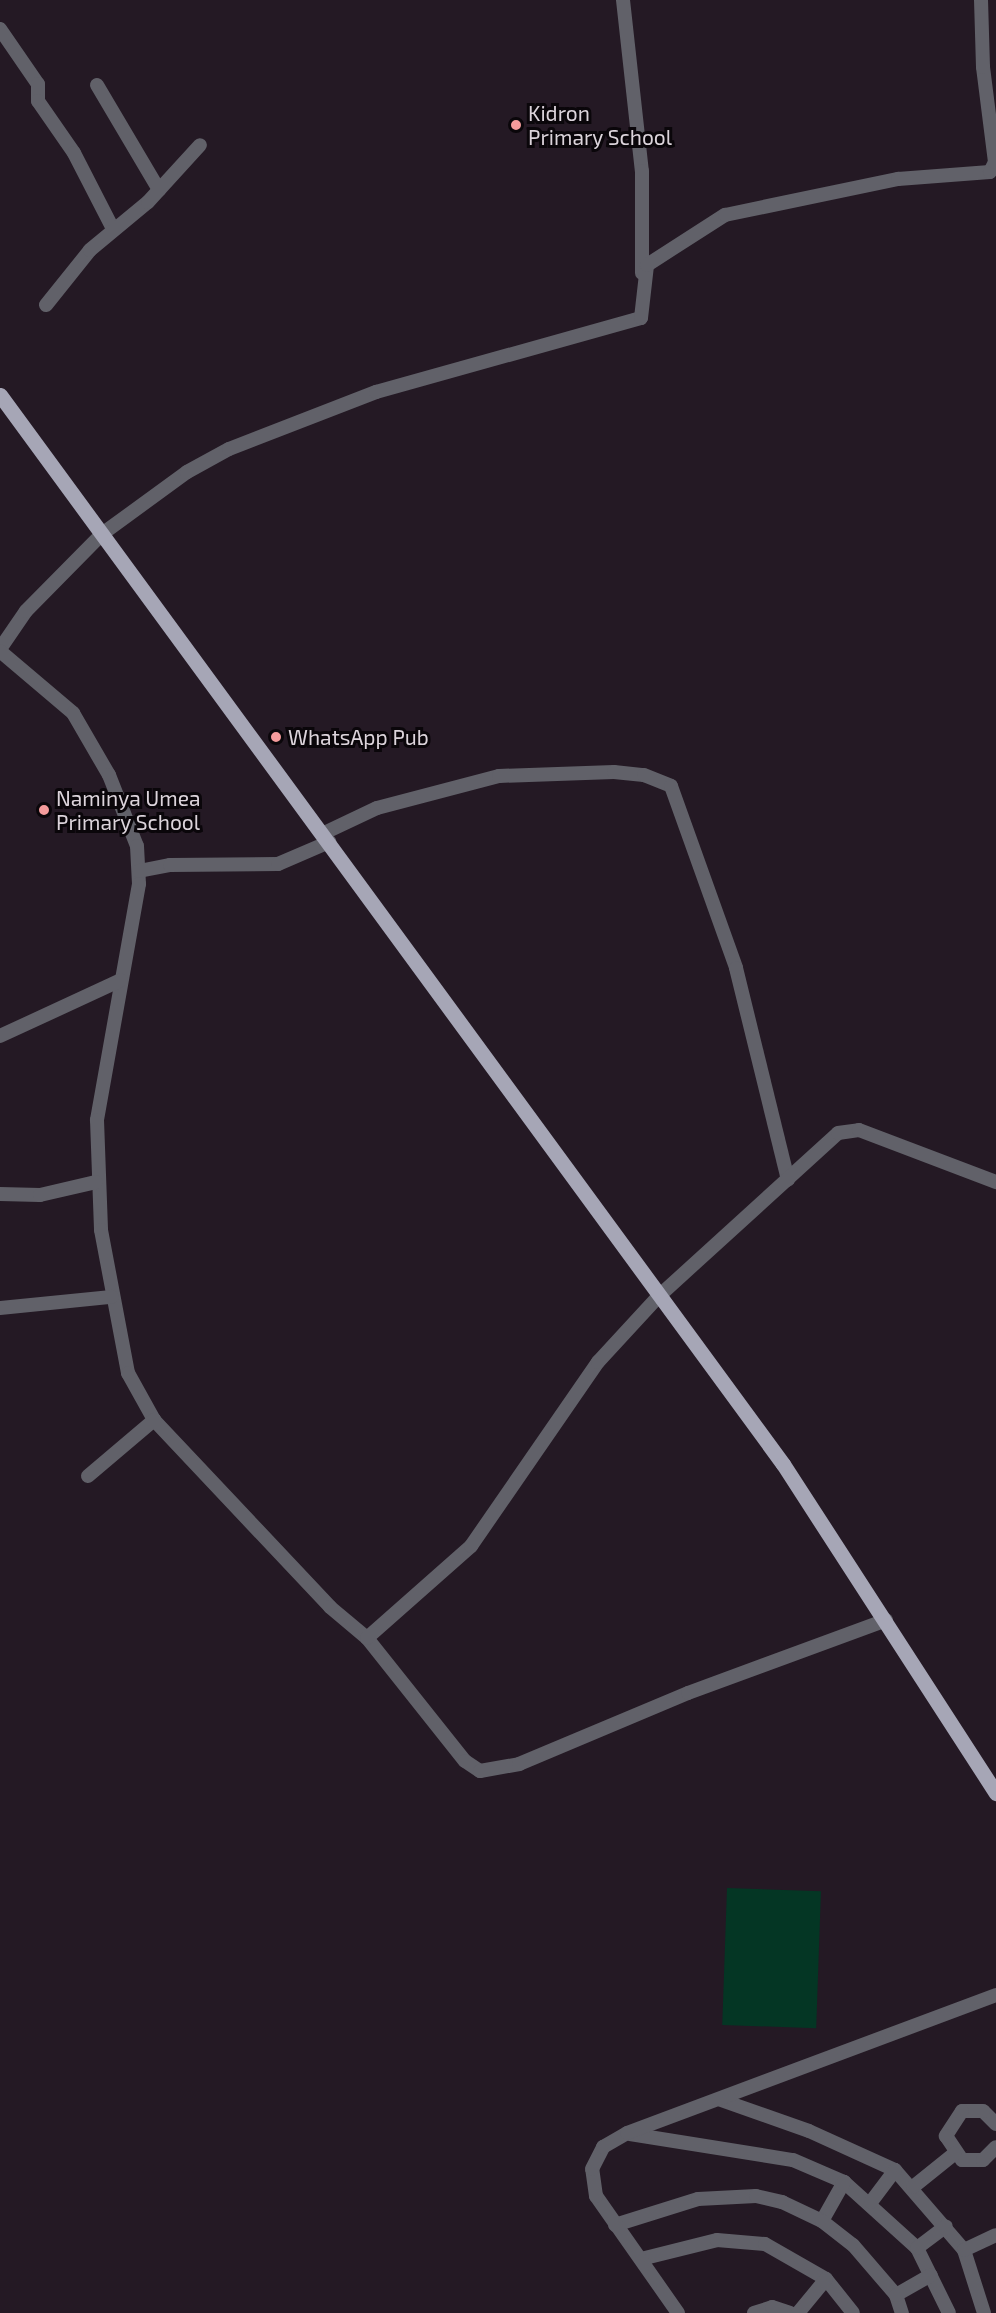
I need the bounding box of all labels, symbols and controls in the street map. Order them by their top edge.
place label: Kidron Primary School [528,100,673,150]
marker: Kidron Primary School [509,118,523,132]
place label: WhatsApp Pub [288,724,429,750]
marker: WhatsApp Pub [269,730,283,744]
place label: Naminya Umea Primary School [56,785,201,835]
marker: Naminya Umea Primary School [37,803,51,817]

